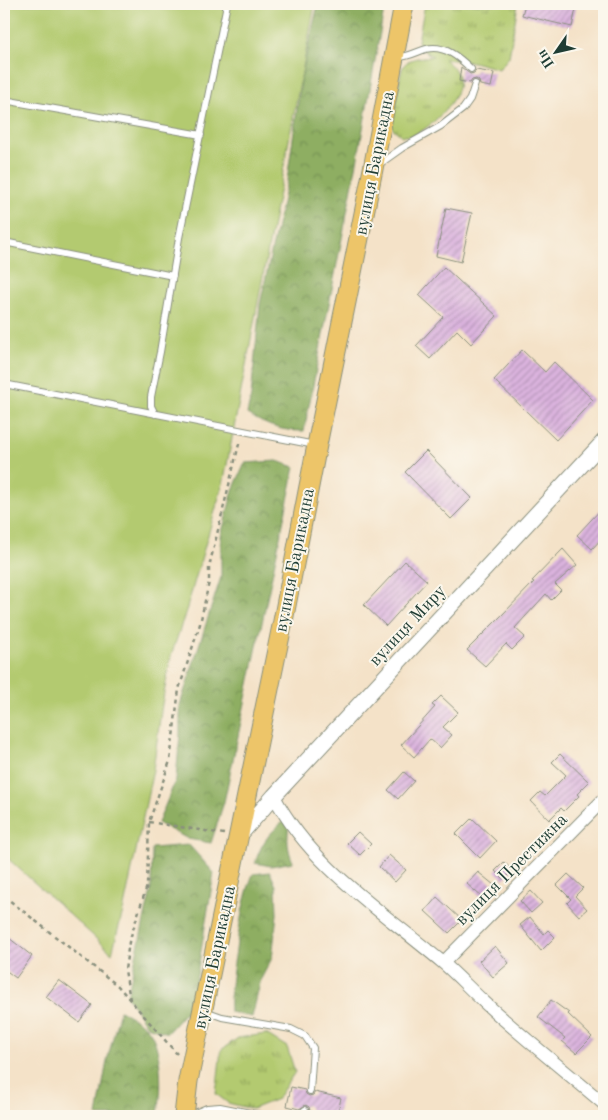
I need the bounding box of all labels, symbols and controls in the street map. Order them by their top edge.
north arrow [530,28,580,78]
text: Пн [535,47,557,71]
street label: вулиця Барикадна [352,90,398,237]
street label: вулиця Барикадна [272,487,318,634]
street label: вулиця Миру [366,581,450,670]
street label: вулиця Престижна [452,810,571,929]
street label: вулиця Барикадна [191,884,239,1031]

